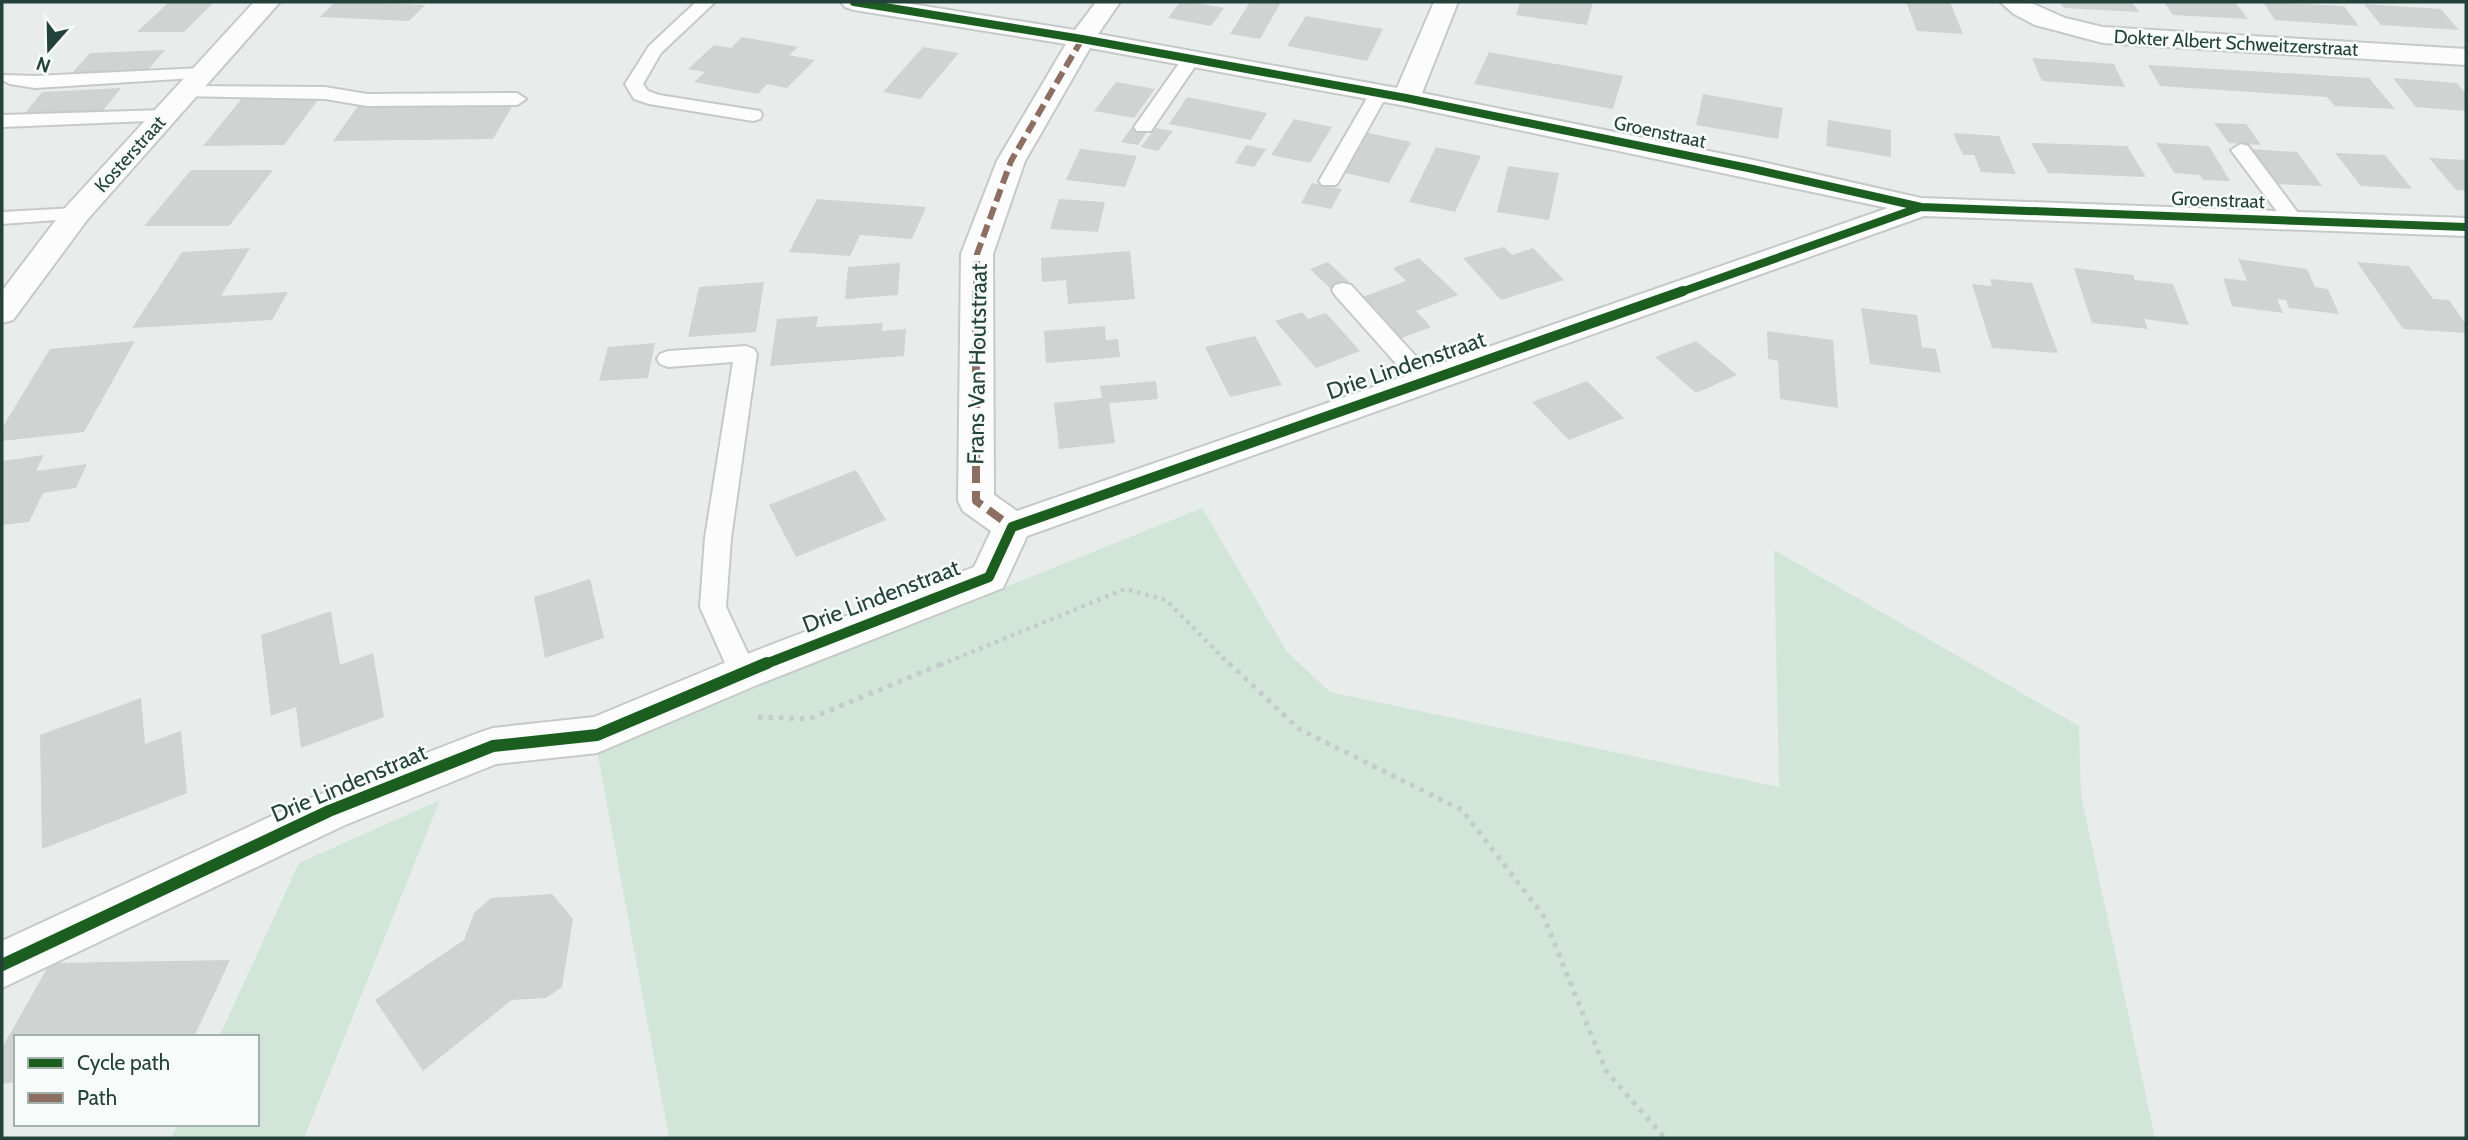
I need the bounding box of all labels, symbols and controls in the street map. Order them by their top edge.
north arrow [14,14,84,84]
street label: Dokter Albert Schweitzerstraat [2113,25,2359,61]
text: N [33,51,54,78]
street label: Kosterstraat [90,111,171,197]
street label: Groenstraat [1612,111,1709,153]
street label: Groenstraat [2171,187,2266,213]
street label: Frans Van Houtstraat [961,263,993,465]
street label: Drie Lindenstraat [1323,325,1489,405]
street label: Drie Lindenstraat [798,553,964,639]
street label: Drie Lindenstraat [267,738,431,828]
legend [14,1035,259,1126]
text: Cycle path [77,1050,170,1075]
text: Path [77,1085,117,1110]

